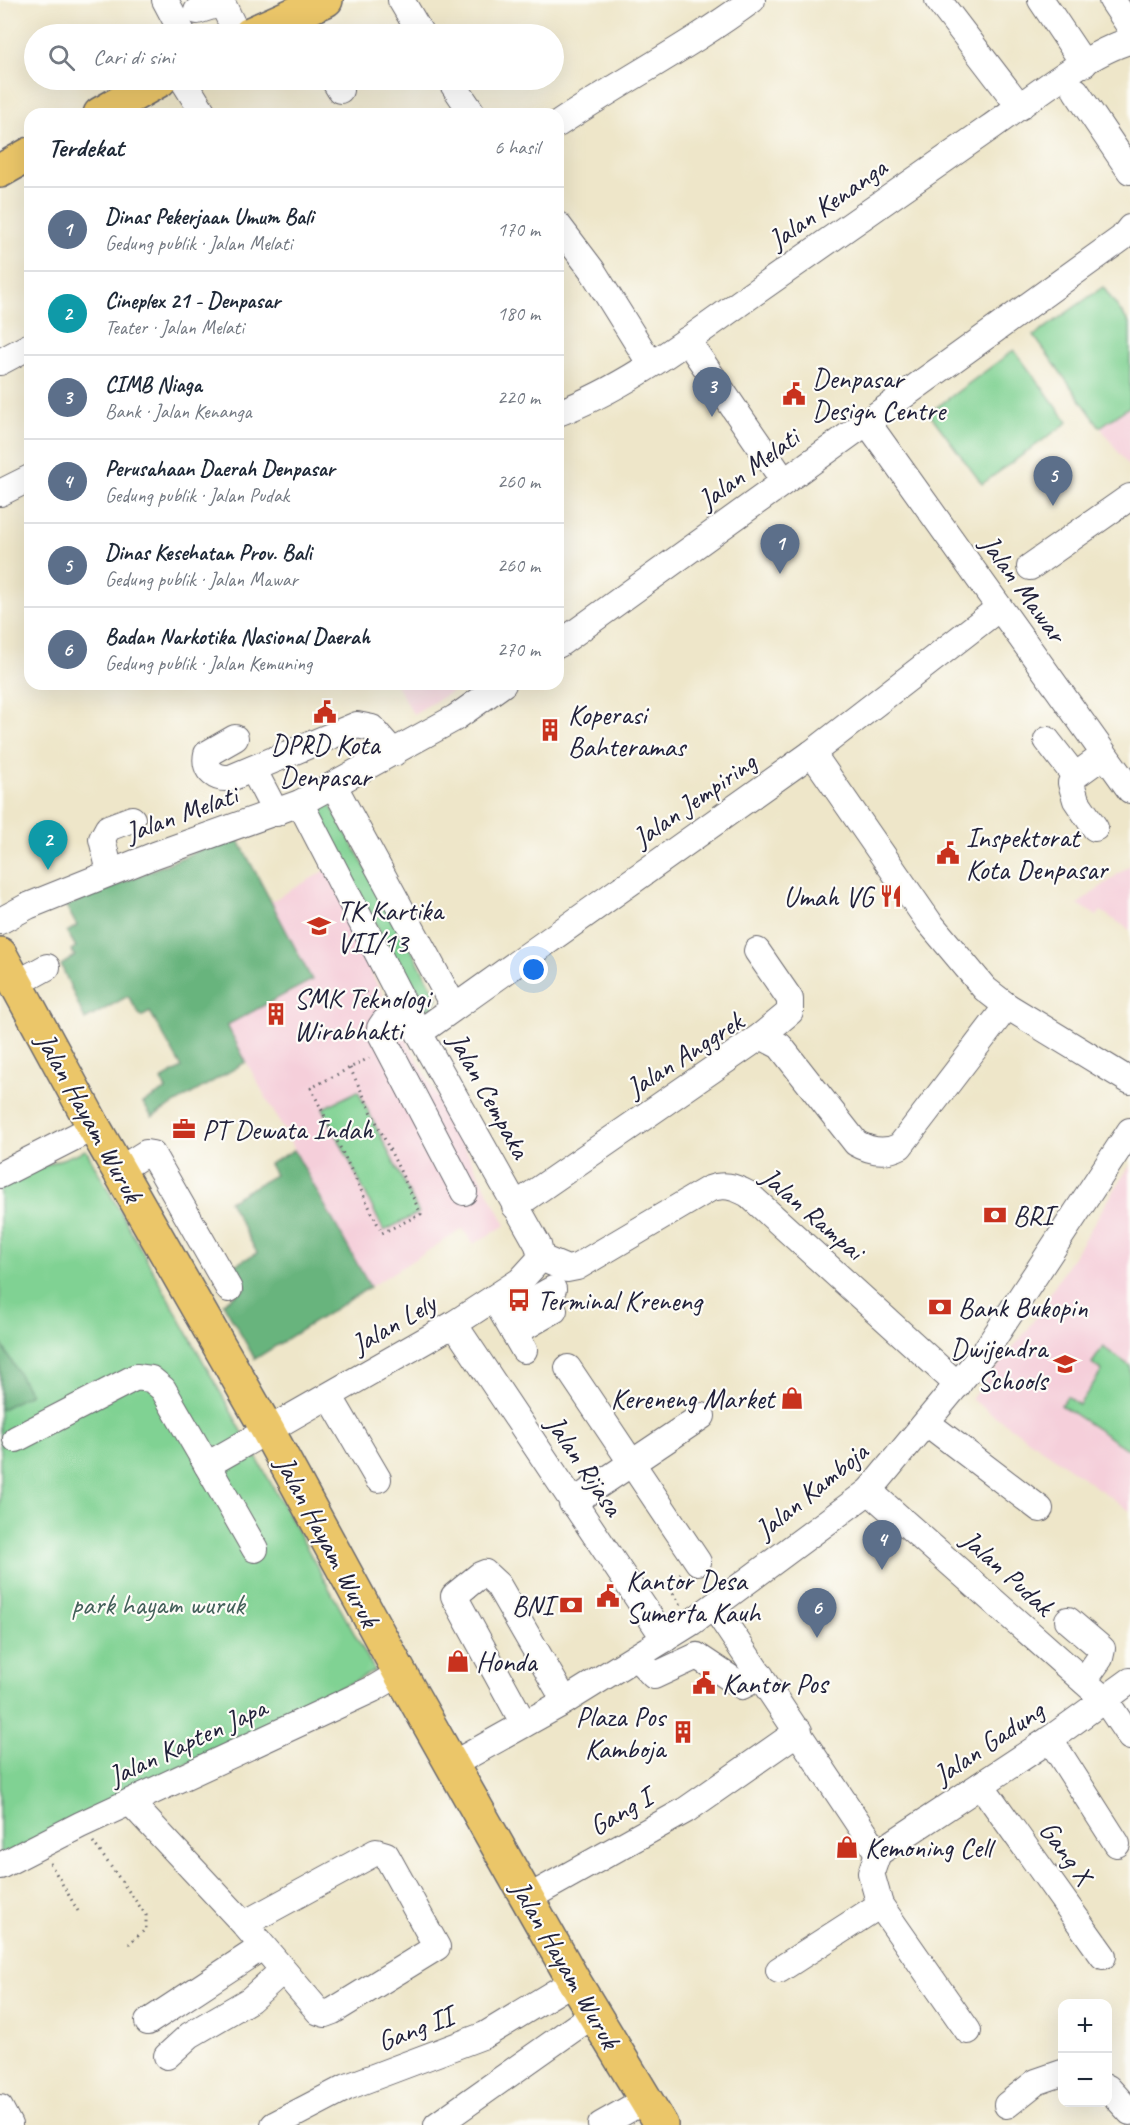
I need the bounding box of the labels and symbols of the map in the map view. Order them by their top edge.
street label: Jalan Kenanga [760,149,895,258]
place label: Denpasar Design Centre [812,361,947,428]
pin: 3 [692,368,732,417]
public building icon: Denpasar Design Centre [781,381,807,407]
street label: Jalan Melati [689,418,809,518]
pin: 5 [1034,456,1072,506]
pin: 1 [760,524,800,574]
street label: Jalan Mawar [972,526,1076,651]
place label: Koperasi Bahteramas [568,697,688,764]
public building icon: DPRD Kota Denpasar [312,699,338,725]
building icon: Koperasi Bahteramas [537,717,563,743]
place label: DPRD Kota Denpasar [271,727,381,794]
street label: Jalan Jempiring [624,743,764,856]
street label: Jalan Melati [119,776,245,851]
pin: 2 [28,820,68,870]
place label: Inspektorat Kota Denpasar [966,820,1109,887]
public building icon: Inspektorat Kota Denpasar [935,840,961,866]
place label: Umah VG [784,879,876,914]
restaurant icon: Umah VG [878,883,904,909]
place label: TK Kartika VII/13 [337,893,445,960]
school or university icon: TK Kartika VII/13 [306,913,332,939]
your location [519,955,548,984]
place label: SMK Teknologi Wirabhakti [294,981,434,1048]
building icon: SMK Teknologi Wirabhakti [263,1001,289,1027]
street label: Jalan Anggrek [618,1002,751,1106]
street label: Jalan Cempaka [440,1024,539,1166]
street label: Jalan Hayam Wuruk [28,1025,151,1210]
place label: PT Dewata Indah [202,1112,374,1147]
office icon: PT Dewata Indah [171,1116,197,1142]
street label: Jalan Rampai [753,1158,874,1270]
place label: BRI [1013,1198,1059,1233]
bank icon: BRI [982,1202,1008,1228]
place label: Terminal Kreneng [537,1283,704,1318]
street label: Jalan Lely [343,1284,444,1362]
bus stop icon: Terminal Kreneng [506,1287,532,1313]
place label: Bank Bukopin [958,1290,1088,1325]
bank icon: Bank Bukopin [927,1294,953,1320]
place label: Dwijendra Schools [950,1331,1050,1398]
school or university icon: Dwijendra Schools [1052,1351,1078,1377]
place label: Kereneng Market [611,1381,777,1416]
shop icon: Kereneng Market [779,1385,805,1411]
street label: Jalan Rijasa [537,1407,632,1524]
street label: Jalan Kamboja [746,1433,876,1548]
street label: Jalan Hayam Wuruk [267,1448,388,1634]
pin: 4 [862,1520,902,1570]
street label: Jalan Pudak [953,1521,1063,1625]
place label: Kantor Desa Sumerta Kauh [626,1563,762,1630]
public building icon: Kantor Desa Sumerta Kauh [595,1583,621,1609]
park label: park hayam wuruk [71,1587,246,1622]
place label: BNI [512,1588,559,1623]
pin: 6 [798,1588,836,1638]
bank icon: BNI [558,1592,584,1618]
place label: Honda [476,1644,538,1679]
shop icon: Honda [445,1648,471,1674]
place label: Kantor Pos [722,1666,830,1701]
public building icon: Kantor Pos [691,1670,717,1696]
street label: Jalan Kapten Japa [101,1688,274,1794]
street label: Jalan Gadung [925,1692,1052,1793]
place label: Plaza Pos Kamboja [576,1699,668,1766]
building icon: Plaza Pos Kamboja [670,1719,696,1745]
street label: Gang I [583,1777,663,1843]
street label: Gang X [1032,1814,1103,1893]
place label: Kemoning Cell [865,1830,997,1865]
shop icon: Kemoning Cell [834,1834,860,1860]
street label: Jalan Hayam Wuruk [502,1872,629,2056]
street label: Gang II [372,1996,463,2059]

